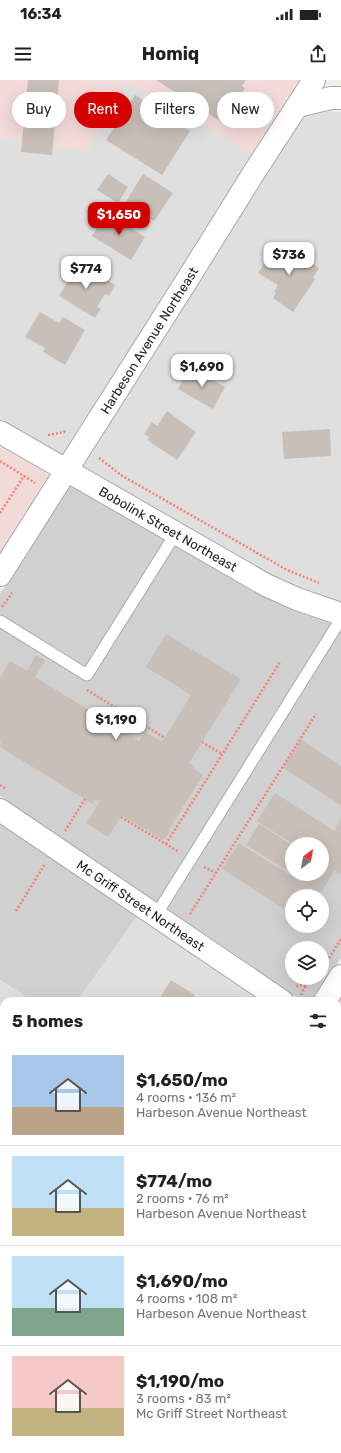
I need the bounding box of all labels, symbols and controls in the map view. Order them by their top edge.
text: 16:34 [20,5,62,23]
icon: menu [12,43,34,65]
text: Homiq [142,43,199,65]
icon: share [307,43,329,65]
chip: Buy [12,92,66,128]
chip: Rent [74,92,132,128]
chip: Filters [140,92,209,128]
chip: New [217,92,274,128]
pin: $1,650 [86,202,152,236]
text: $1,650 [97,207,141,222]
pin: $736 [265,242,313,276]
text: $736 [272,247,306,262]
pin: $774 [62,256,110,290]
text: $774 [70,261,102,276]
street label: Harbeson Avenue Northeast [97,264,201,416]
pin: $1,690 [169,354,235,388]
text: $1,690 [180,359,224,374]
street label: Bobolink Street Northeast [96,483,240,574]
pin: $1,190 [83,707,149,741]
text: $1,190 [95,712,137,727]
north arrow [285,837,329,881]
map controls [285,837,329,985]
street label: Mc Griff Street Northeast [74,857,207,954]
button: locate [285,889,329,933]
button: layers [285,941,329,985]
icon: filters [307,1010,329,1032]
text: 5 homes [12,1011,83,1031]
text: $1,650/mo [136,1070,228,1090]
icon: home [44,1071,92,1119]
text: 4 rooms · 136 m² [136,1090,236,1105]
text: Harbeson Avenue Northeast [136,1105,307,1120]
text: $774/mo [136,1171,212,1191]
icon: home [44,1172,92,1220]
text: 2 rooms · 76 m² [136,1191,229,1206]
text: Harbeson Avenue Northeast [136,1206,307,1221]
text: $1,690/mo [136,1271,228,1291]
icon: home [44,1272,92,1320]
text: 4 rooms · 108 m² [136,1291,237,1306]
text: Harbeson Avenue Northeast [136,1306,307,1321]
text: $1,190/mo [136,1371,224,1391]
icon: home [44,1372,92,1420]
text: 3 rooms · 83 m² [136,1391,231,1406]
text: Mc Griff Street Northeast [136,1406,287,1421]

